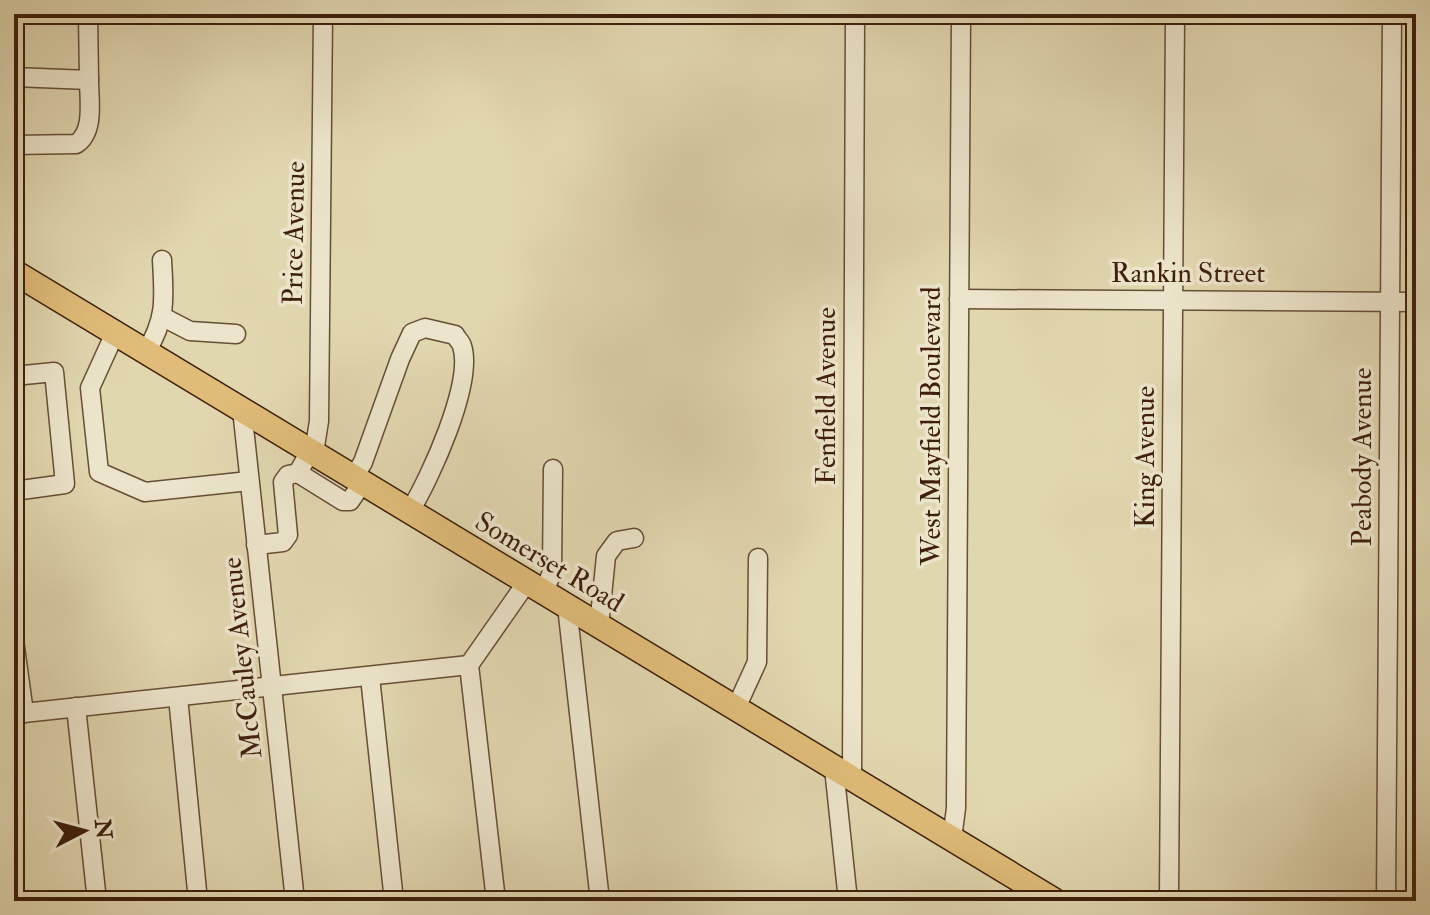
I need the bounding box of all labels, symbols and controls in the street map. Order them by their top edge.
street label: Price Avenue [276,161,313,305]
street label: Rankin Street [1111,256,1265,291]
street label: West Mayfield Boulevard [914,286,949,567]
street label: Fenfield Avenue [809,307,844,485]
street label: Peabody Avenue [1345,367,1380,547]
street label: King Avenue [1128,386,1163,528]
street label: Somerset Road [468,504,630,621]
street label: McCauley Avenue [214,555,270,760]
north arrow [44,791,124,871]
text: N [88,817,118,841]

